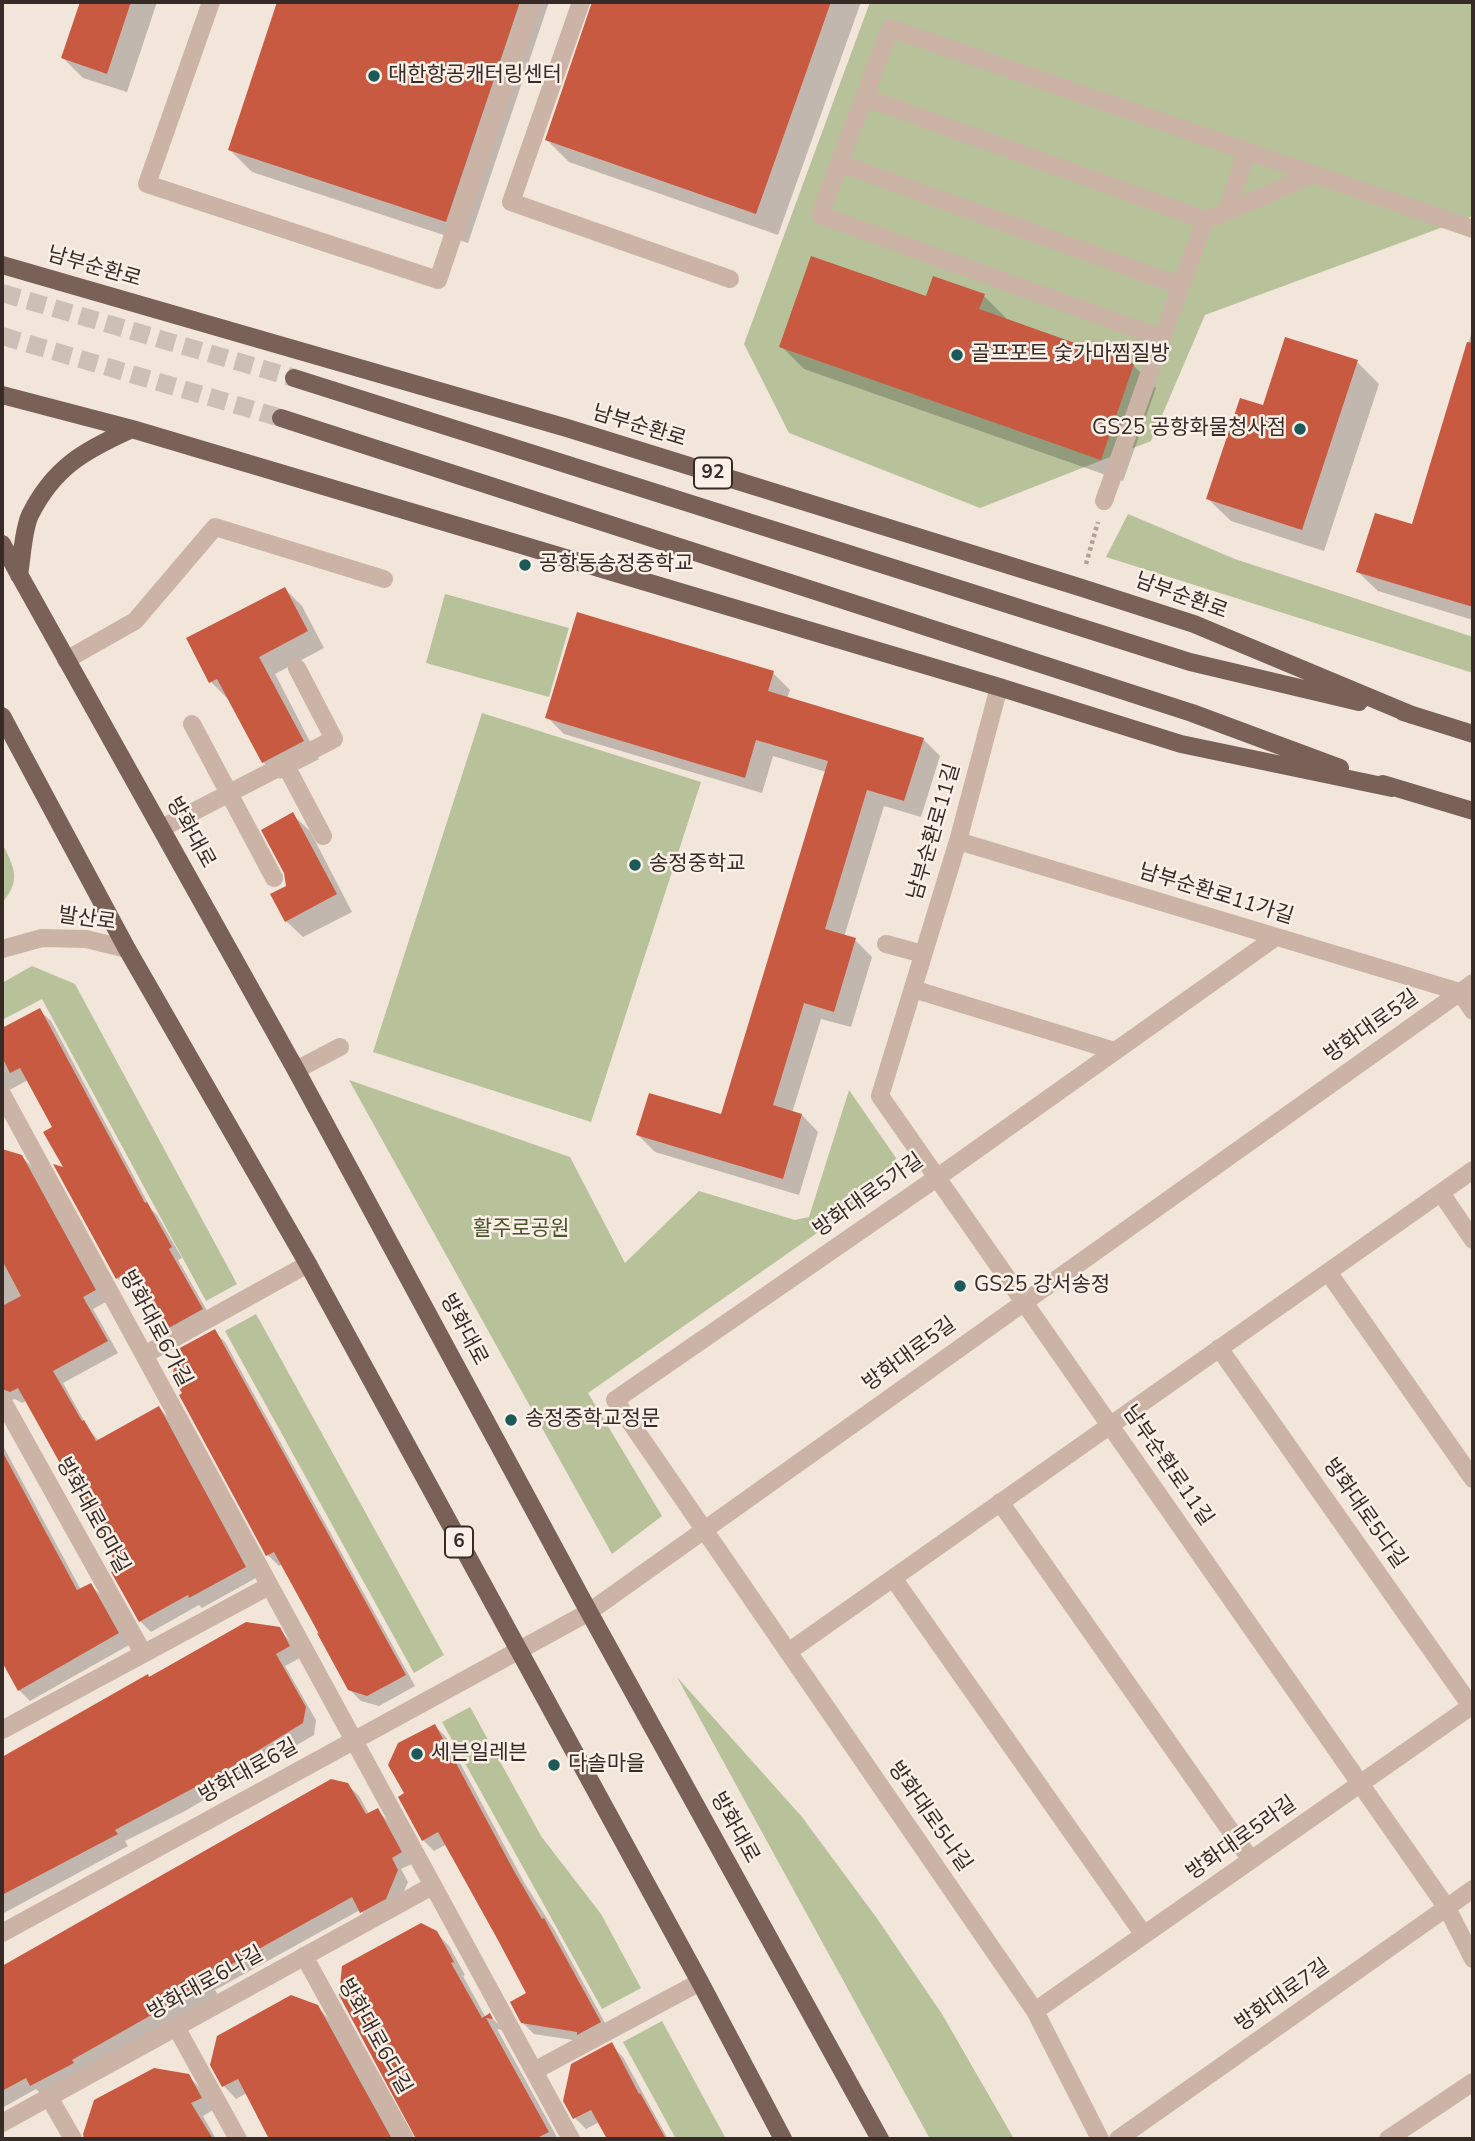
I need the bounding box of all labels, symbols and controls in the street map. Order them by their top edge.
place label: 대한항공캐터링센터 [388,63,562,89]
marker: 대한항공캐터링센터 [366,68,382,84]
street label: 남부순환로 [44,243,144,293]
place label: 골프포트 숯가마찜질방 [971,342,1170,368]
marker: 골프포트 숯가마찜질방 [949,347,965,363]
street label: 남부순환로 [589,401,689,453]
place label: GS25 공항화물청사점 [1092,416,1286,442]
marker: GS25 공항화물청사점 [1292,421,1308,437]
road number: 92 [694,458,732,488]
place label: 공항동송정중학교 [539,552,694,578]
marker: 공항동송정중학교 [517,557,533,573]
street label: 남부순환로 [1131,569,1231,625]
street label: 남부순환로11길 [903,761,967,903]
street label: 방화대로 [160,793,220,873]
place label: 송정중학교 [649,852,746,878]
marker: 송정중학교 [627,857,643,873]
street label: 남부순환로11가길 [1136,859,1296,931]
street label: 발산로 [57,903,117,937]
street label: 방화대로5길 [1320,985,1424,1069]
street label: 방화대로5가길 [809,1149,929,1243]
park label: 활주로공원 [473,1217,569,1243]
street label: 방화대로6가길 [114,1266,196,1392]
place label: GS25 강서송정 [974,1273,1110,1299]
marker: GS25 강서송정 [952,1278,968,1294]
street label: 방화대로 [434,1290,492,1370]
street label: 방화대로5길 [858,1313,962,1397]
street label: 남부순환로11길 [1116,1401,1218,1531]
place label: 송정중학교정문 [525,1407,660,1433]
marker: 송정중학교정문 [503,1412,519,1428]
street label: 방화대로6마길 [50,1454,134,1578]
street label: 방화대로5다길 [1317,1454,1411,1574]
road number: 6 [445,1526,473,1558]
street label: 방화대로6길 [195,1735,303,1809]
place label: 세븐일레븐 [431,1741,528,1767]
marker: 세븐일레븐 [409,1746,425,1762]
place label: 다솔마을 [568,1752,645,1778]
marker: 다솔마을 [546,1757,562,1773]
street label: 방화대로5나길 [882,1757,976,1877]
street label: 방화대로 [704,1788,764,1868]
street label: 방화대로5라길 [1182,1792,1302,1886]
street label: 방화대로6나길 [144,1942,268,2026]
street label: 방화대로7길 [1231,1954,1335,2038]
street label: 방화대로6다길 [332,1975,416,2099]

